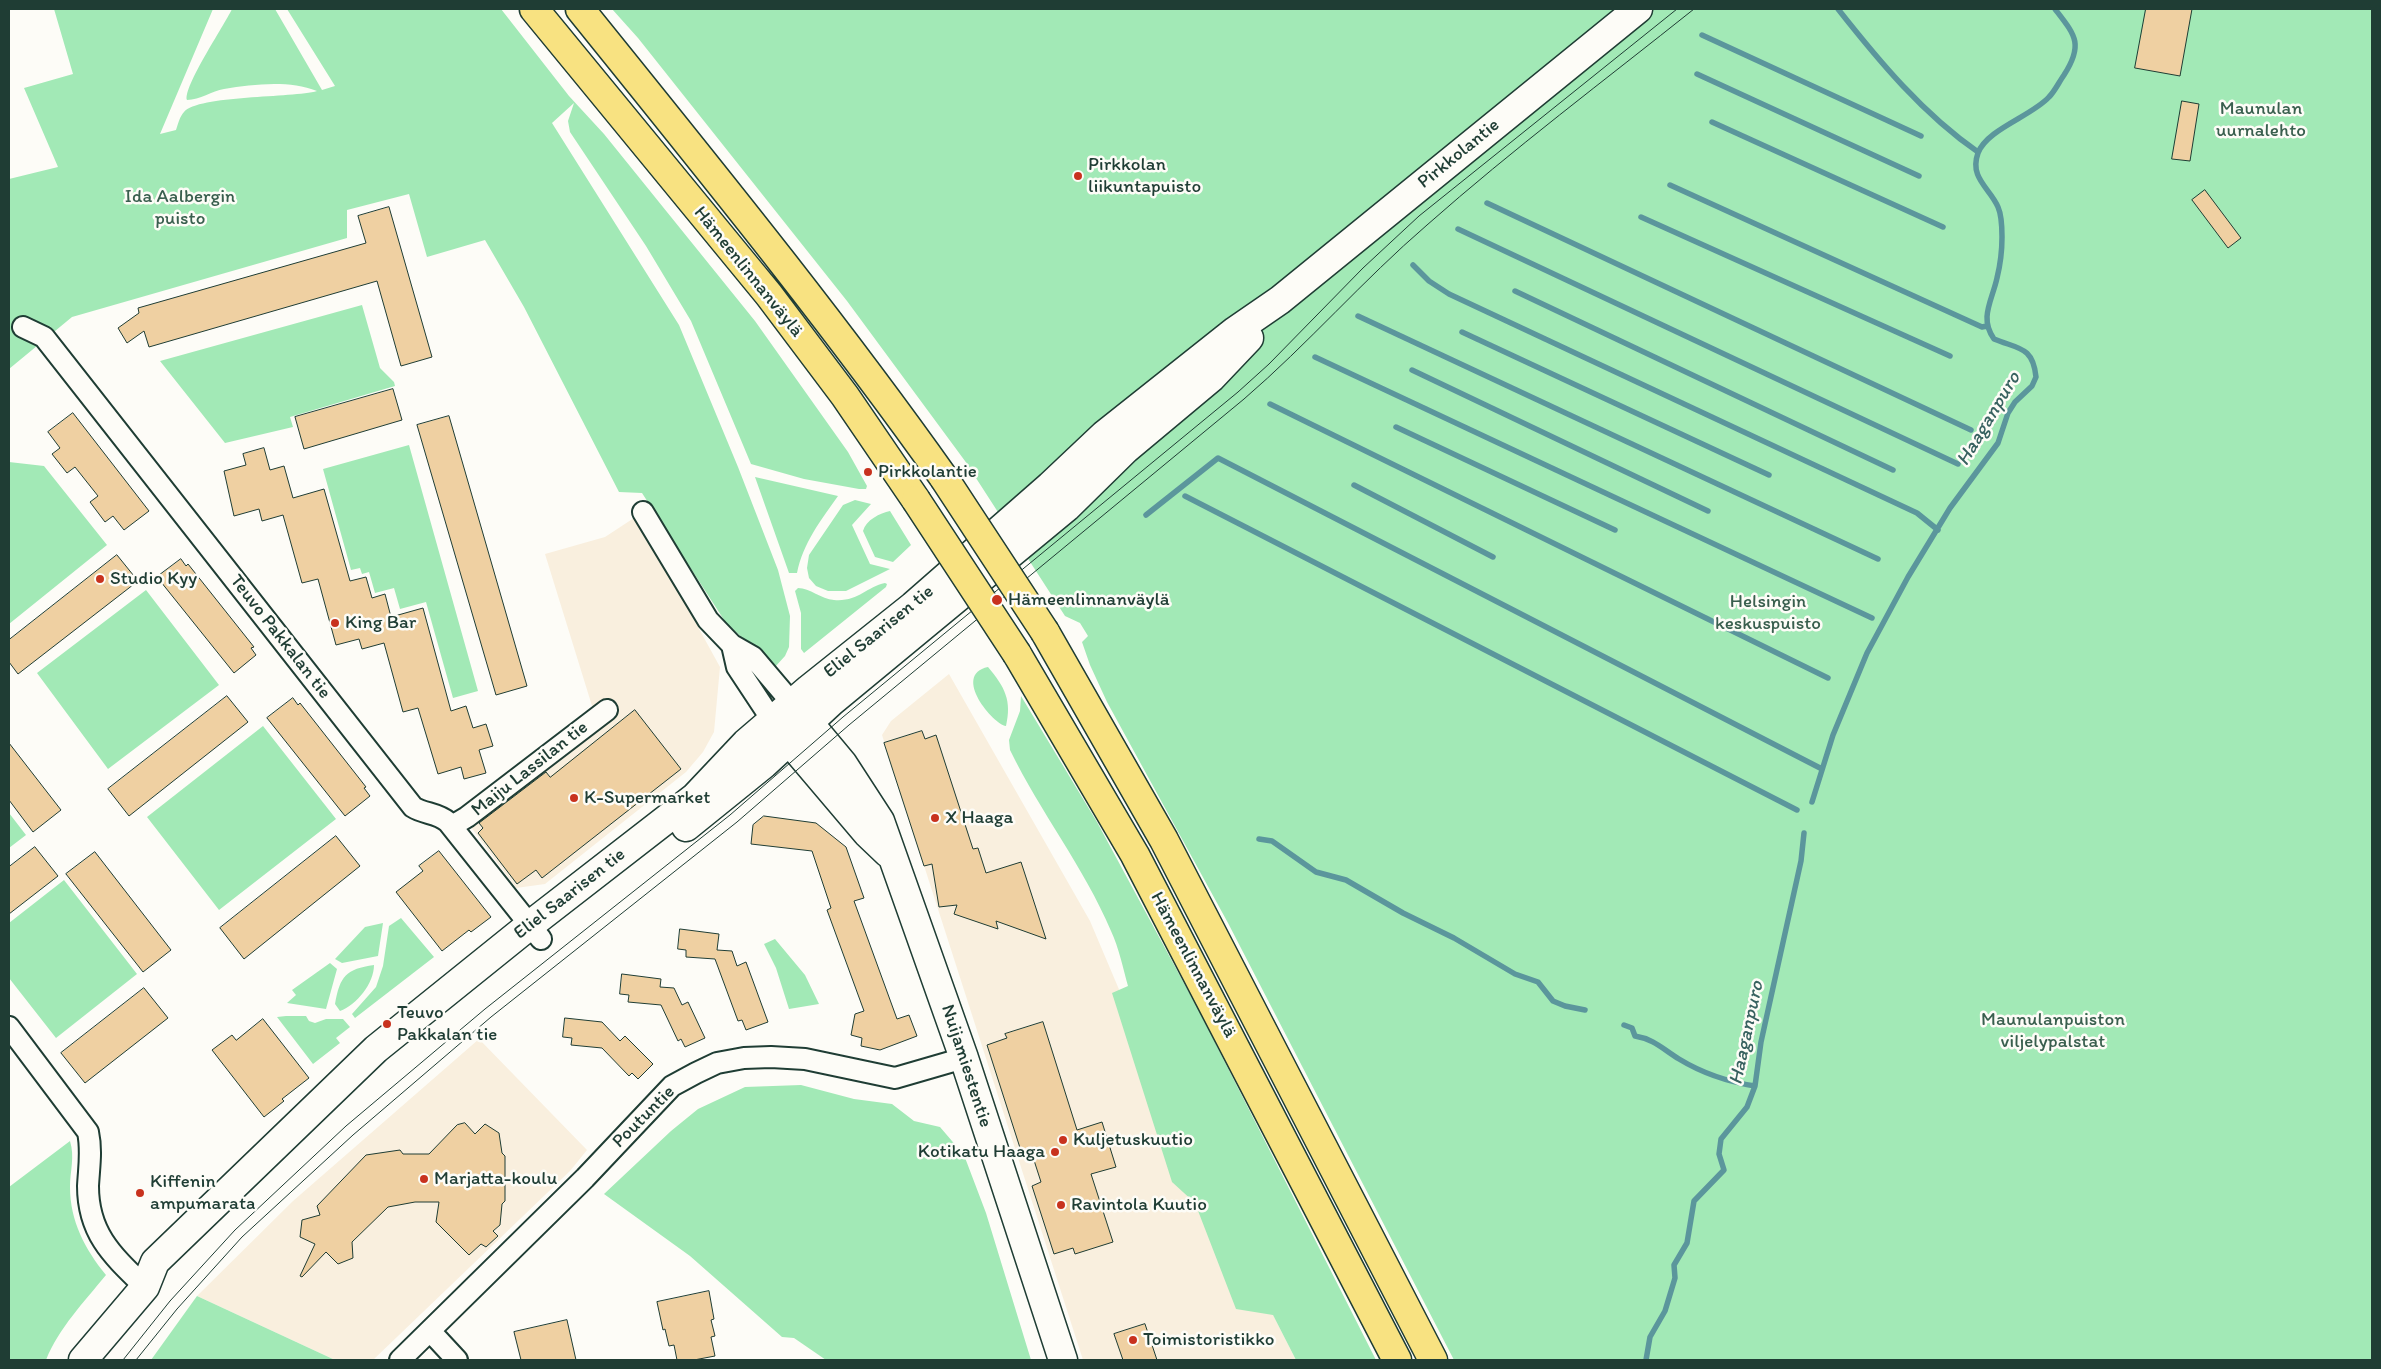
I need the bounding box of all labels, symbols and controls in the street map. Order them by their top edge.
park label: Maunulan uurnalehto [2216,98,2306,142]
street label: Pirkkolantie [1413,114,1505,194]
place label: Pirkkolan liikuntapuisto [1088,154,1201,198]
marker: Pirkkolan liikuntapuisto [1072,170,1084,182]
park label: Ida Aalbergin puisto [125,186,235,230]
street label: Hämeenlinnanväylä [688,202,808,342]
water label: Haaganpuro [1952,368,2026,470]
place label: Pirkkolantie [878,461,977,483]
marker: Pirkkolantie [862,466,874,478]
place label: Studio Kyy [110,568,197,590]
street label: Teuvo Pakkalan tie [224,570,336,704]
marker: Studio Kyy [94,573,106,585]
street label: Eliel Saarisen tie [819,581,939,683]
place label: Hämeenlinnanväylä [1008,589,1170,611]
park label: Helsingin keskuspuisto [1715,591,1821,635]
marker: Hämeenlinnanväylä [990,593,1004,607]
place label: King Bar [345,612,416,634]
marker: King Bar [329,617,341,629]
street label: Maiju Lassilan tie [467,716,593,822]
place label: K-Supermarket [584,787,710,809]
marker: K-Supermarket [568,792,580,804]
place label: X Haaga [945,807,1013,829]
marker: X Haaga [929,812,941,824]
street label: Eliel Saarisen tie [510,843,630,945]
street label: Hämeenlinnanväylä [1145,888,1241,1042]
water label: Haaganpuro [1724,979,1770,1087]
place label: Teuvo Pakkalan tie [397,1002,497,1046]
street label: Nuijamiestentie [935,1002,997,1130]
park label: Maunulanpuiston viljelypalstat [1981,1009,2125,1053]
marker: Teuvo Pakkalan tie [381,1018,393,1030]
street label: Poutuntie [608,1081,680,1153]
place label: Kuljetuskuutio [1073,1129,1193,1151]
marker: Kuljetuskuutio [1057,1134,1069,1146]
place label: Kotikatu Haaga [918,1141,1045,1163]
marker: Kotikatu Haaga [1049,1146,1061,1158]
place label: Marjatta-koulu [434,1168,557,1190]
place label: Kiffenin ampumarata [150,1171,255,1215]
marker: Marjatta-koulu [418,1173,430,1185]
marker: Kiffenin ampumarata [134,1187,146,1199]
place label: Ravintola Kuutio [1071,1194,1207,1216]
marker: Ravintola Kuutio [1055,1199,1067,1211]
place label: Toimistoristikko [1143,1329,1275,1351]
marker: Toimistoristikko [1127,1334,1139,1346]

